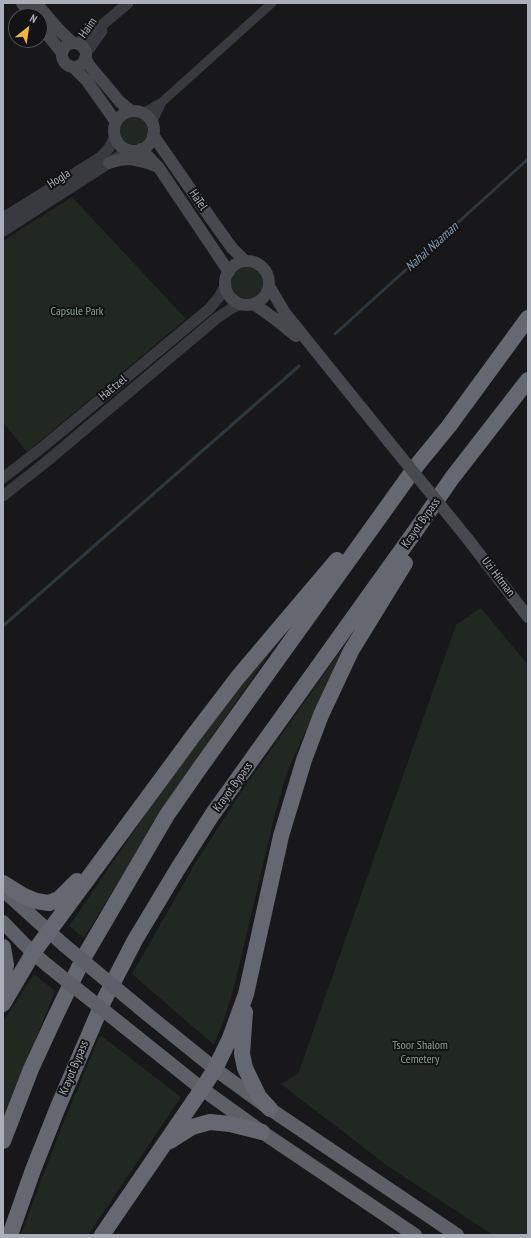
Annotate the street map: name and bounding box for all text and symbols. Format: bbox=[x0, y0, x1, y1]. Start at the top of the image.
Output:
north arrow bbox=[8, 8, 48, 48]
text: N bbox=[27, 11, 40, 26]
street label: Haim bbox=[76, 15, 100, 41]
street label: Hogla bbox=[45, 166, 73, 192]
street label: HaTel bbox=[186, 187, 210, 213]
water label: Nahal Naaman bbox=[402, 219, 462, 275]
park label: Capsule Park bbox=[51, 305, 103, 319]
street label: HaEtzel bbox=[96, 372, 130, 404]
street label: Krayot Bypass bbox=[399, 495, 443, 551]
street label: Uzi Hitman bbox=[478, 554, 518, 600]
street label: Krayot Bypass bbox=[210, 759, 256, 815]
street label: Krayot Bypass bbox=[56, 1039, 92, 1097]
park label: Tsoor Shalom Cemetery bbox=[392, 1039, 448, 1067]

